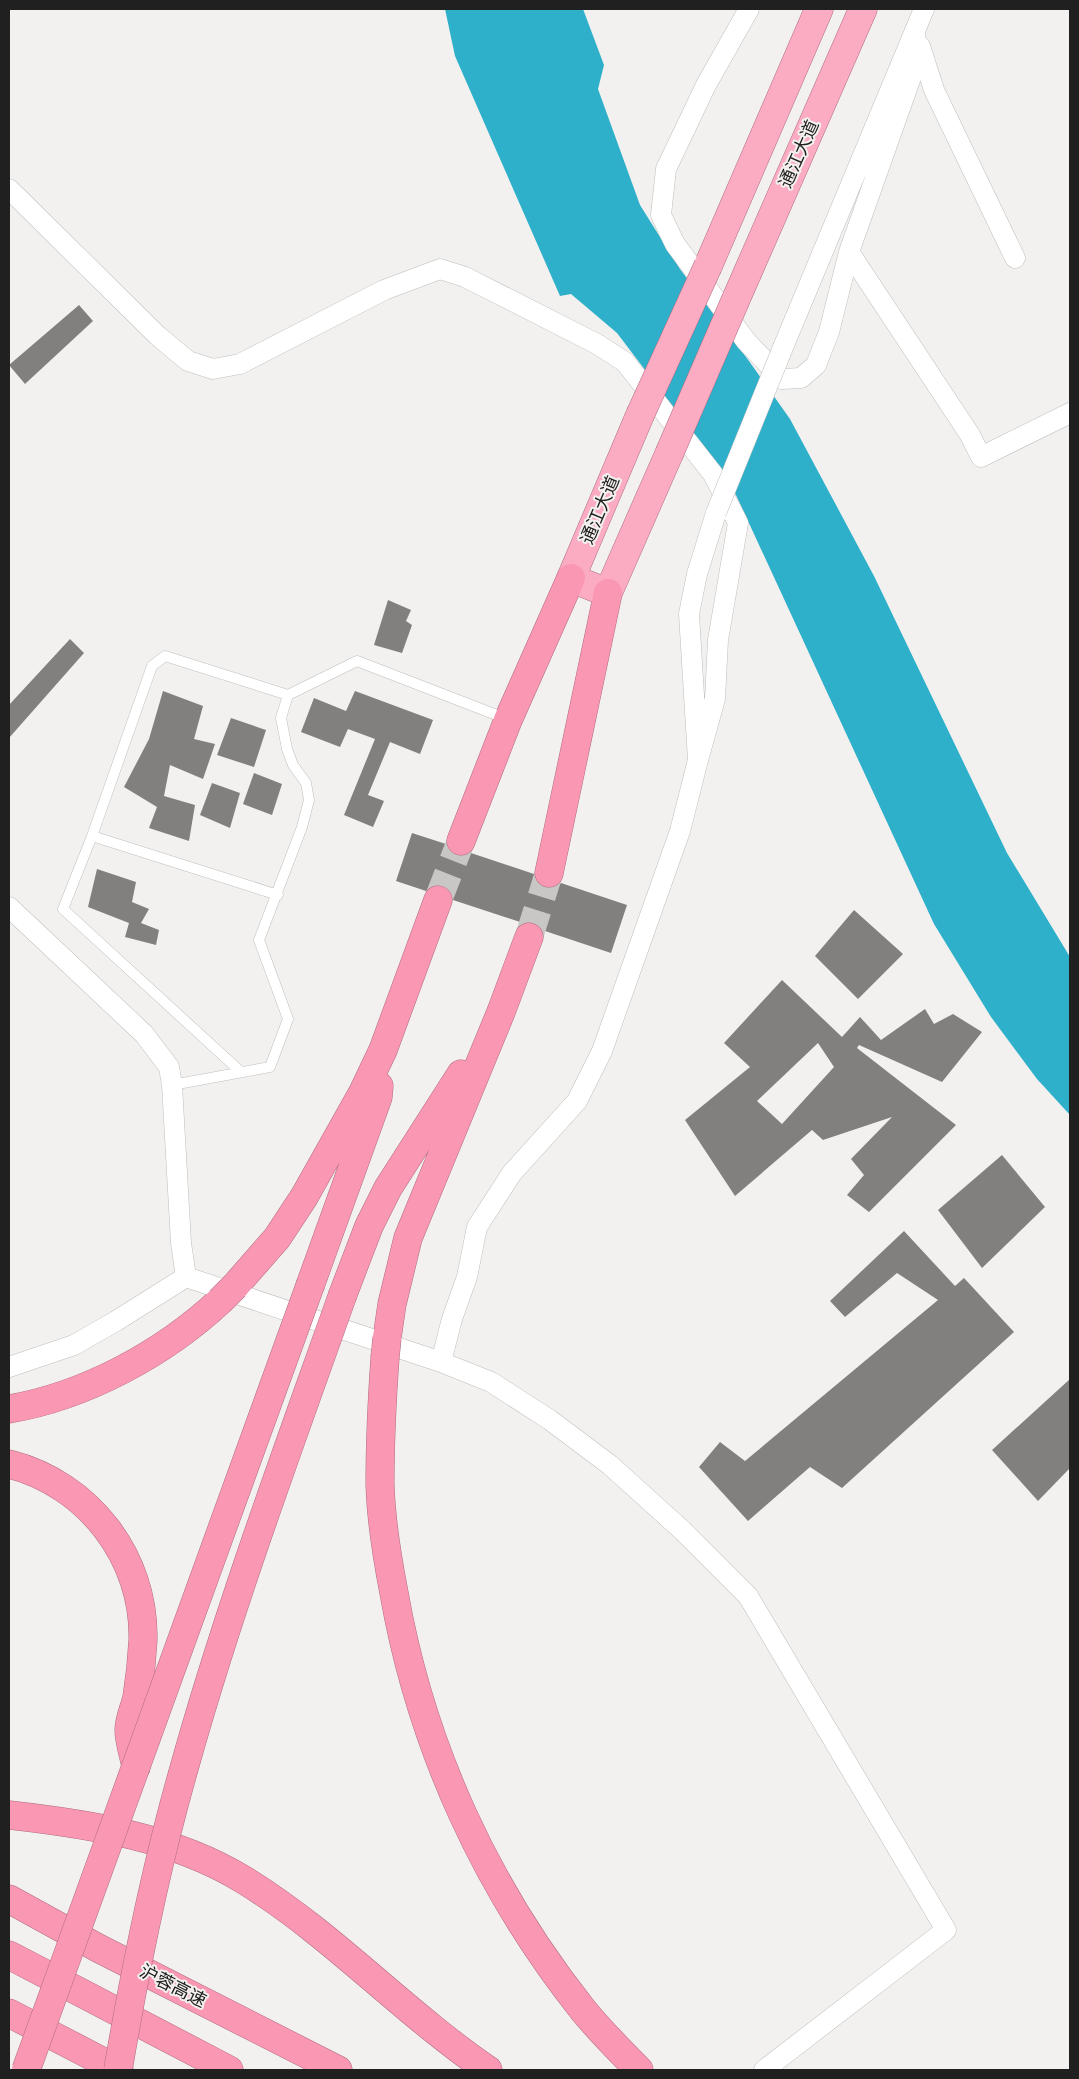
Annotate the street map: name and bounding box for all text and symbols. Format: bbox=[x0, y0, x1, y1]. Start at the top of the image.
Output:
street label: 通江大道 bbox=[774, 117, 824, 191]
street label: 通江大道 bbox=[576, 473, 624, 547]
street label: 沪蓉高速 bbox=[136, 1960, 210, 2012]

